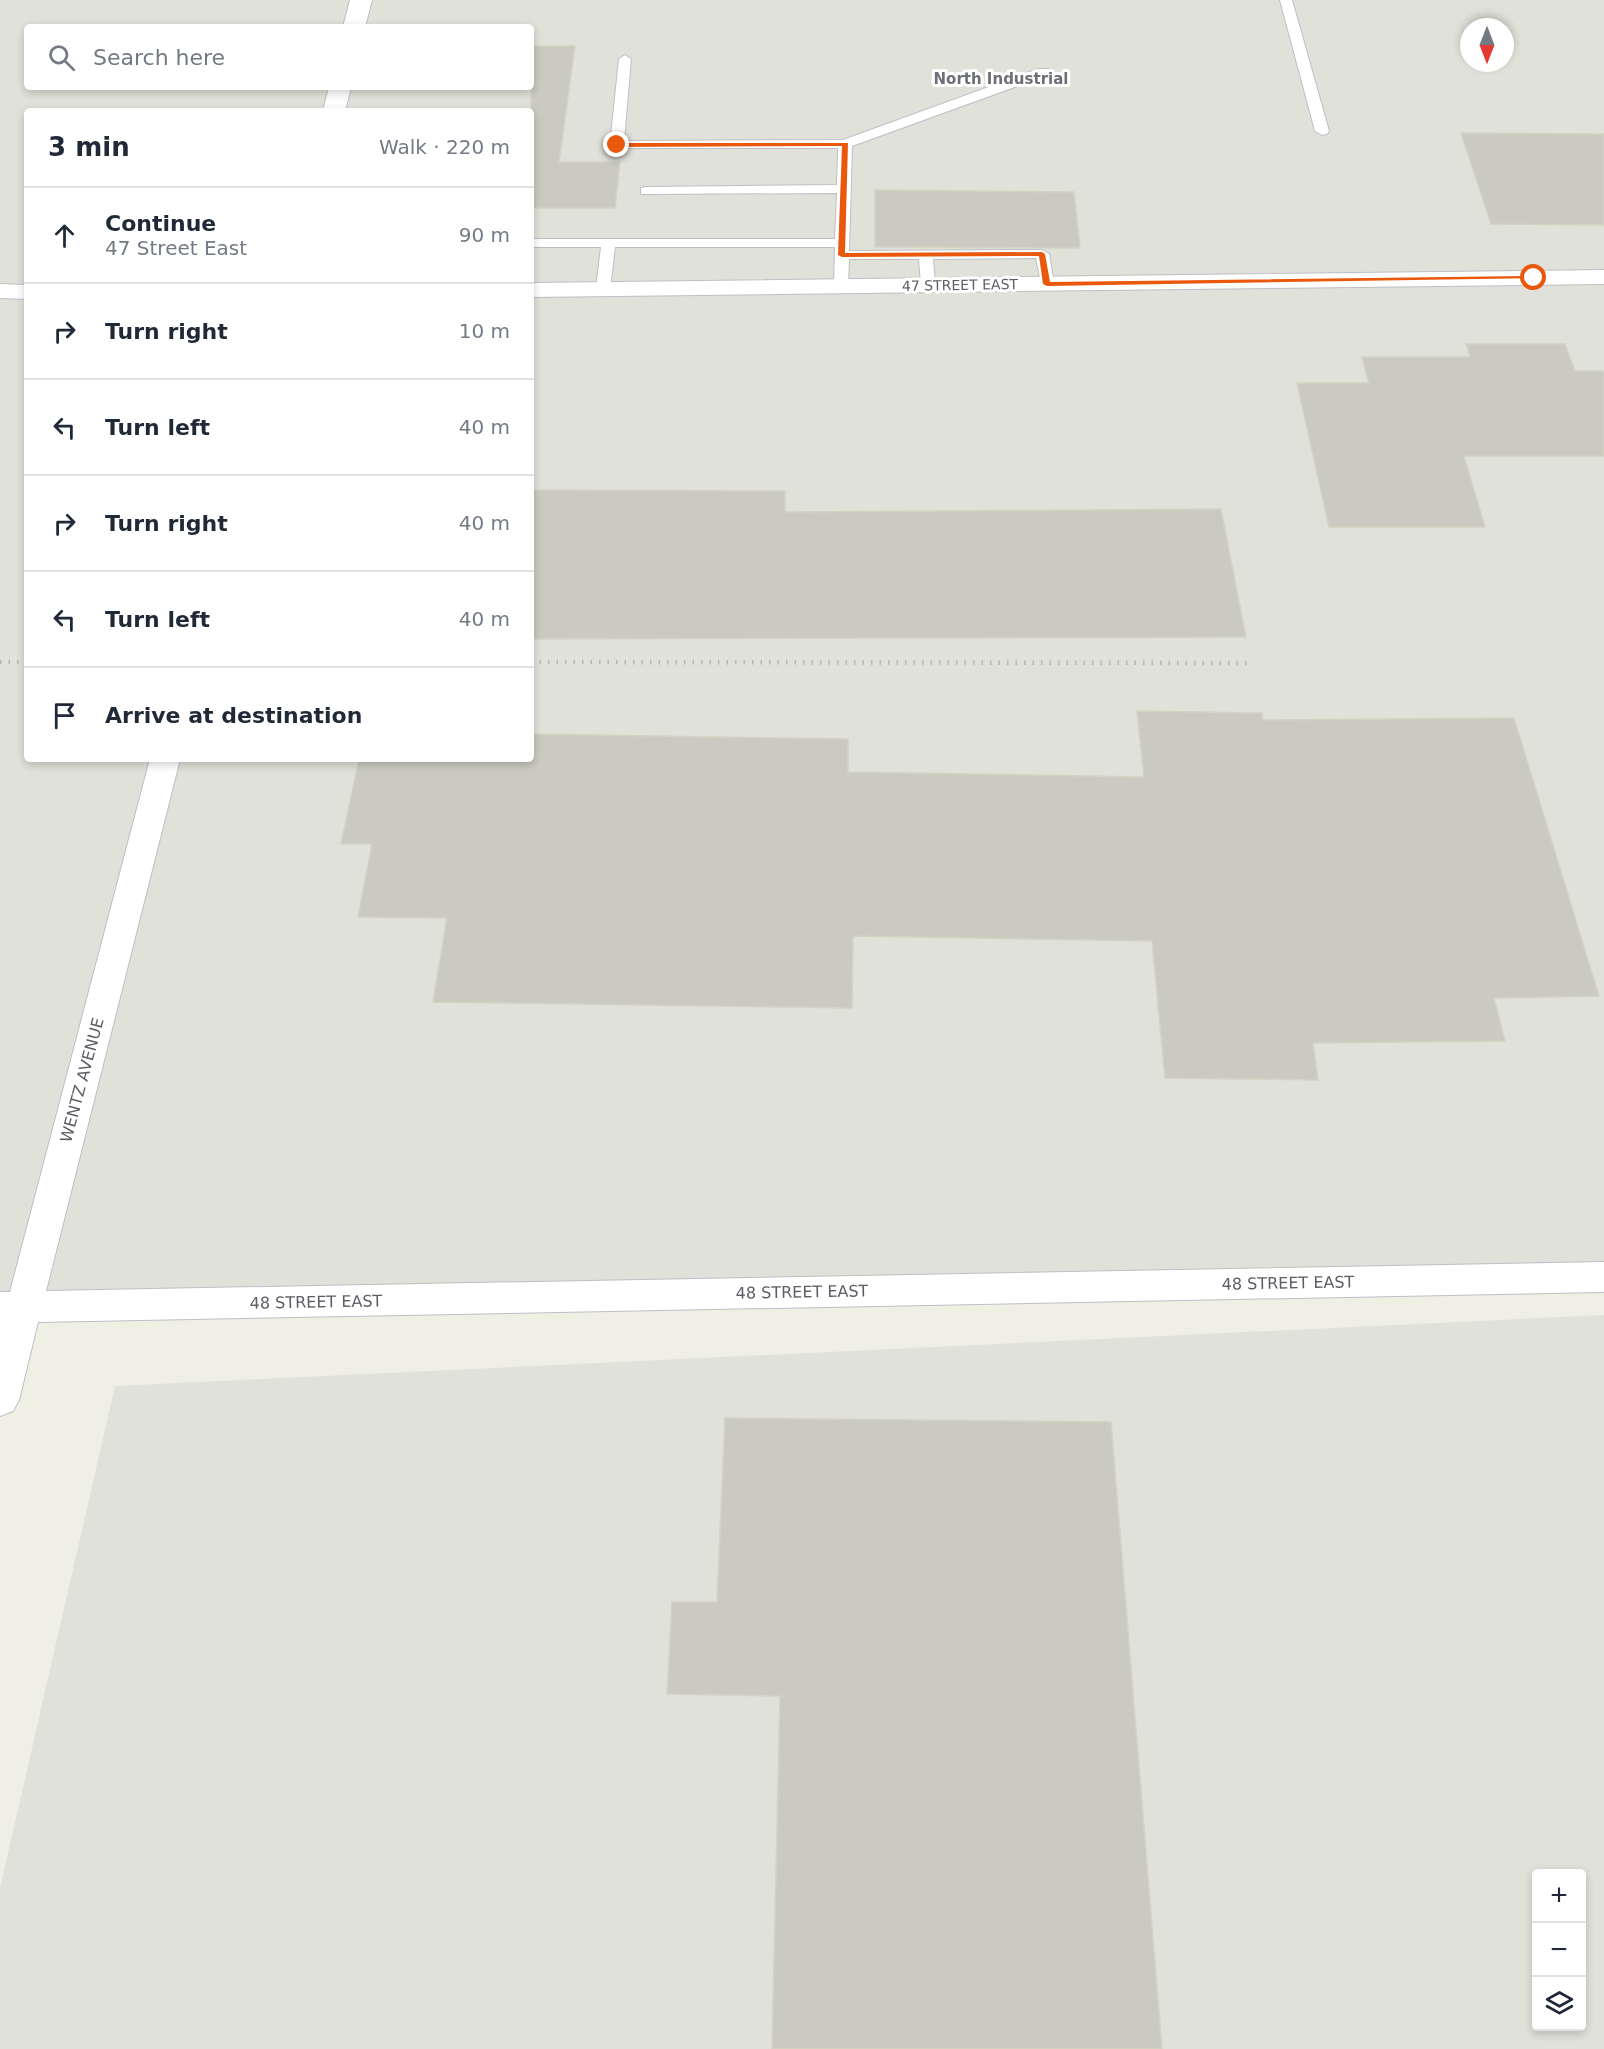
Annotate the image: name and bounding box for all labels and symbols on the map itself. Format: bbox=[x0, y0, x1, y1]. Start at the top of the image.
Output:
north arrow bbox=[1460, 18, 1514, 72]
district label: North Industrial bbox=[934, 70, 1068, 88]
route end bbox=[603, 131, 629, 157]
route start bbox=[1520, 264, 1546, 290]
street label: 47 STREET EAST bbox=[902, 276, 1019, 294]
street label: WENTZ AVENUE bbox=[56, 1015, 108, 1145]
street label: 48 STREET EAST bbox=[1222, 1272, 1355, 1294]
street label: 48 STREET EAST bbox=[736, 1281, 869, 1303]
street label: 48 STREET EAST bbox=[250, 1291, 383, 1313]

